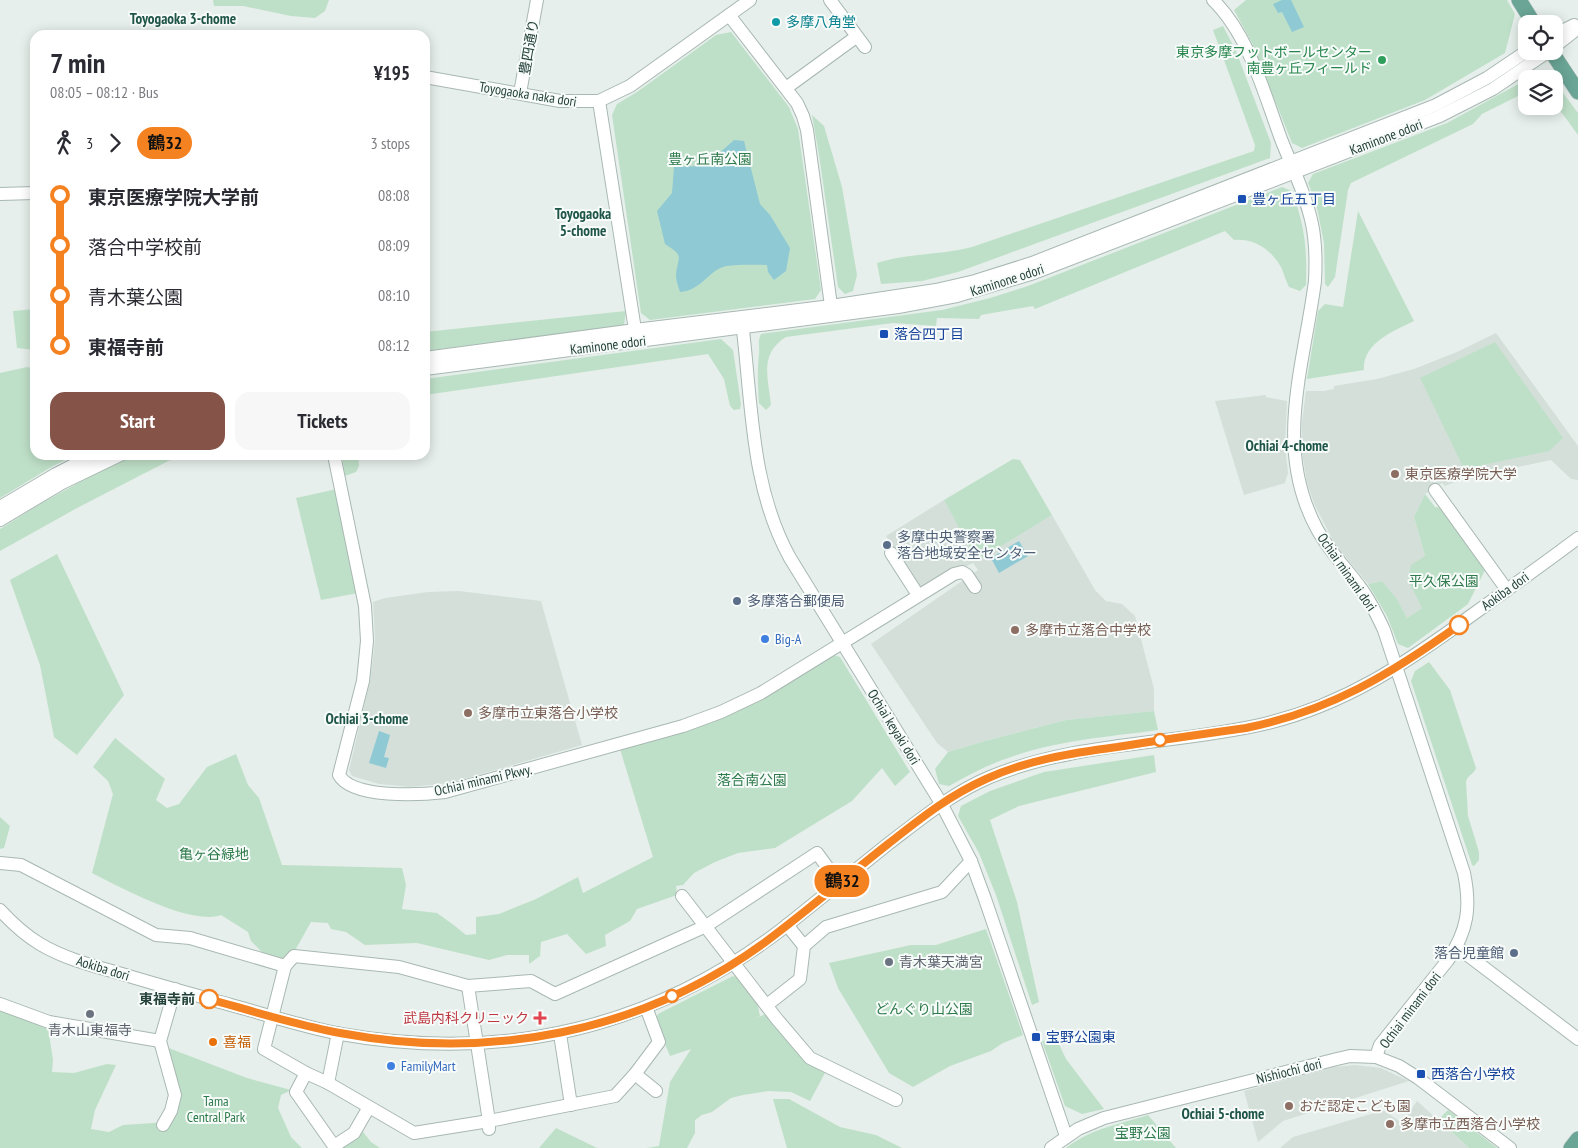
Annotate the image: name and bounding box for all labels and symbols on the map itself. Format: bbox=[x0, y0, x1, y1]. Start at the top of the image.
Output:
district label: Toyogaoka 3-chome bbox=[130, 9, 236, 28]
place label: 多摩八角堂 bbox=[786, 13, 856, 31]
marker: 多摩八角堂 bbox=[770, 16, 782, 28]
street label: 豊四通り bbox=[515, 18, 543, 76]
place label: 東京多摩フットボールセンター 南豊ヶ丘フィールド bbox=[1176, 43, 1372, 77]
marker: 東京多摩フットボールセンター 南豊ヶ丘フィールド bbox=[1376, 54, 1388, 66]
street label: Toyogaoka naka dori bbox=[478, 77, 578, 111]
street label: Kaminone odori bbox=[1347, 115, 1425, 159]
park label: 豊ヶ丘南公園 bbox=[668, 150, 752, 168]
place label: 豊ヶ丘五丁目 bbox=[1252, 190, 1336, 208]
marker: 豊ヶ丘五丁目 bbox=[1236, 193, 1248, 205]
district label: Toyogaoka 5-chome bbox=[555, 204, 611, 240]
street label: Kaminone odori bbox=[968, 260, 1046, 300]
place label: 落合四丁目 bbox=[894, 325, 964, 343]
marker: 落合四丁目 bbox=[878, 328, 890, 340]
street label: Kaminone odori bbox=[569, 331, 647, 359]
district label: Ochiai 4-chome bbox=[1246, 436, 1328, 455]
place label: 東京医療学院大学 bbox=[1405, 465, 1517, 483]
marker: 東京医療学院大学 bbox=[1389, 468, 1401, 480]
place label: 多摩中央警察署 落合地域安全センター bbox=[897, 528, 1037, 562]
street label: Ochiai minami dori bbox=[1313, 529, 1381, 615]
marker: 多摩中央警察署 落合地域安全センター bbox=[881, 539, 893, 551]
street label: Aokiba dori bbox=[1478, 568, 1532, 614]
park label: 平久保公園 bbox=[1409, 572, 1479, 590]
place label: 多摩落合郵便局 bbox=[747, 592, 845, 610]
marker: 多摩落合郵便局 bbox=[731, 595, 743, 607]
unlabelled marker bbox=[1449, 615, 1469, 635]
place label: 多摩市立落合中学校 bbox=[1025, 621, 1151, 639]
marker: 多摩市立落合中学校 bbox=[1009, 624, 1021, 636]
place label: Big-A bbox=[775, 630, 802, 648]
marker: Big-A bbox=[759, 633, 771, 645]
street label: Ochiai keyaki dori bbox=[864, 686, 924, 768]
place label: 多摩市立東落合小学校 bbox=[478, 704, 618, 722]
marker: 多摩市立東落合小学校 bbox=[462, 707, 474, 719]
district label: Ochiai 3-chome bbox=[326, 709, 408, 728]
unlabelled marker bbox=[1153, 733, 1167, 747]
street label: Ochiai minami Pkwy. bbox=[432, 760, 534, 800]
park label: 落合南公園 bbox=[717, 771, 787, 789]
park label: 亀ヶ谷緑地 bbox=[179, 845, 249, 863]
line badge: 鶴32 bbox=[813, 865, 871, 897]
place label: 落合児童館 bbox=[1434, 944, 1504, 962]
marker: 落合児童館 bbox=[1508, 947, 1520, 959]
street label: Aokiba dori bbox=[74, 951, 132, 985]
place label: 青木葉天満宮 bbox=[899, 953, 983, 971]
marker: 青木葉天満宮 bbox=[883, 956, 895, 968]
street label: Ochiai minami dori bbox=[1375, 968, 1445, 1052]
marker: 東福寺前 bbox=[199, 989, 219, 1009]
unlabelled marker bbox=[665, 989, 679, 1003]
place label: 東福寺前 bbox=[139, 990, 195, 1008]
park label: どんぐり山公園 bbox=[875, 1000, 973, 1018]
marker: 青木山東福寺 bbox=[84, 1008, 96, 1020]
place label: 武島内科クリニック bbox=[403, 1009, 529, 1027]
marker: 武島内科クリニック bbox=[533, 1011, 547, 1025]
place label: 青木山東福寺 bbox=[48, 1021, 132, 1039]
place label: 宝野公園東 bbox=[1046, 1028, 1116, 1046]
marker: 宝野公園東 bbox=[1030, 1031, 1042, 1043]
place label: 喜福 bbox=[223, 1033, 251, 1051]
marker: 喜福 bbox=[207, 1036, 219, 1048]
street label: Nishiochi dori bbox=[1254, 1054, 1324, 1088]
place label: FamilyMart bbox=[401, 1057, 456, 1075]
marker: FamilyMart bbox=[385, 1060, 397, 1072]
place label: 西落合小学校 bbox=[1431, 1065, 1515, 1083]
marker: 西落合小学校 bbox=[1415, 1068, 1427, 1080]
park label: Tama Central Park bbox=[187, 1092, 246, 1126]
place label: おだ認定こども園 bbox=[1299, 1097, 1411, 1115]
marker: おだ認定こども園 bbox=[1283, 1100, 1295, 1112]
district label: Ochiai 5-chome bbox=[1182, 1104, 1264, 1123]
place label: 多摩市立西落合小学校 bbox=[1400, 1115, 1540, 1133]
marker: 多摩市立西落合小学校 bbox=[1384, 1118, 1396, 1130]
park label: 宝野公園 bbox=[1115, 1124, 1171, 1142]

